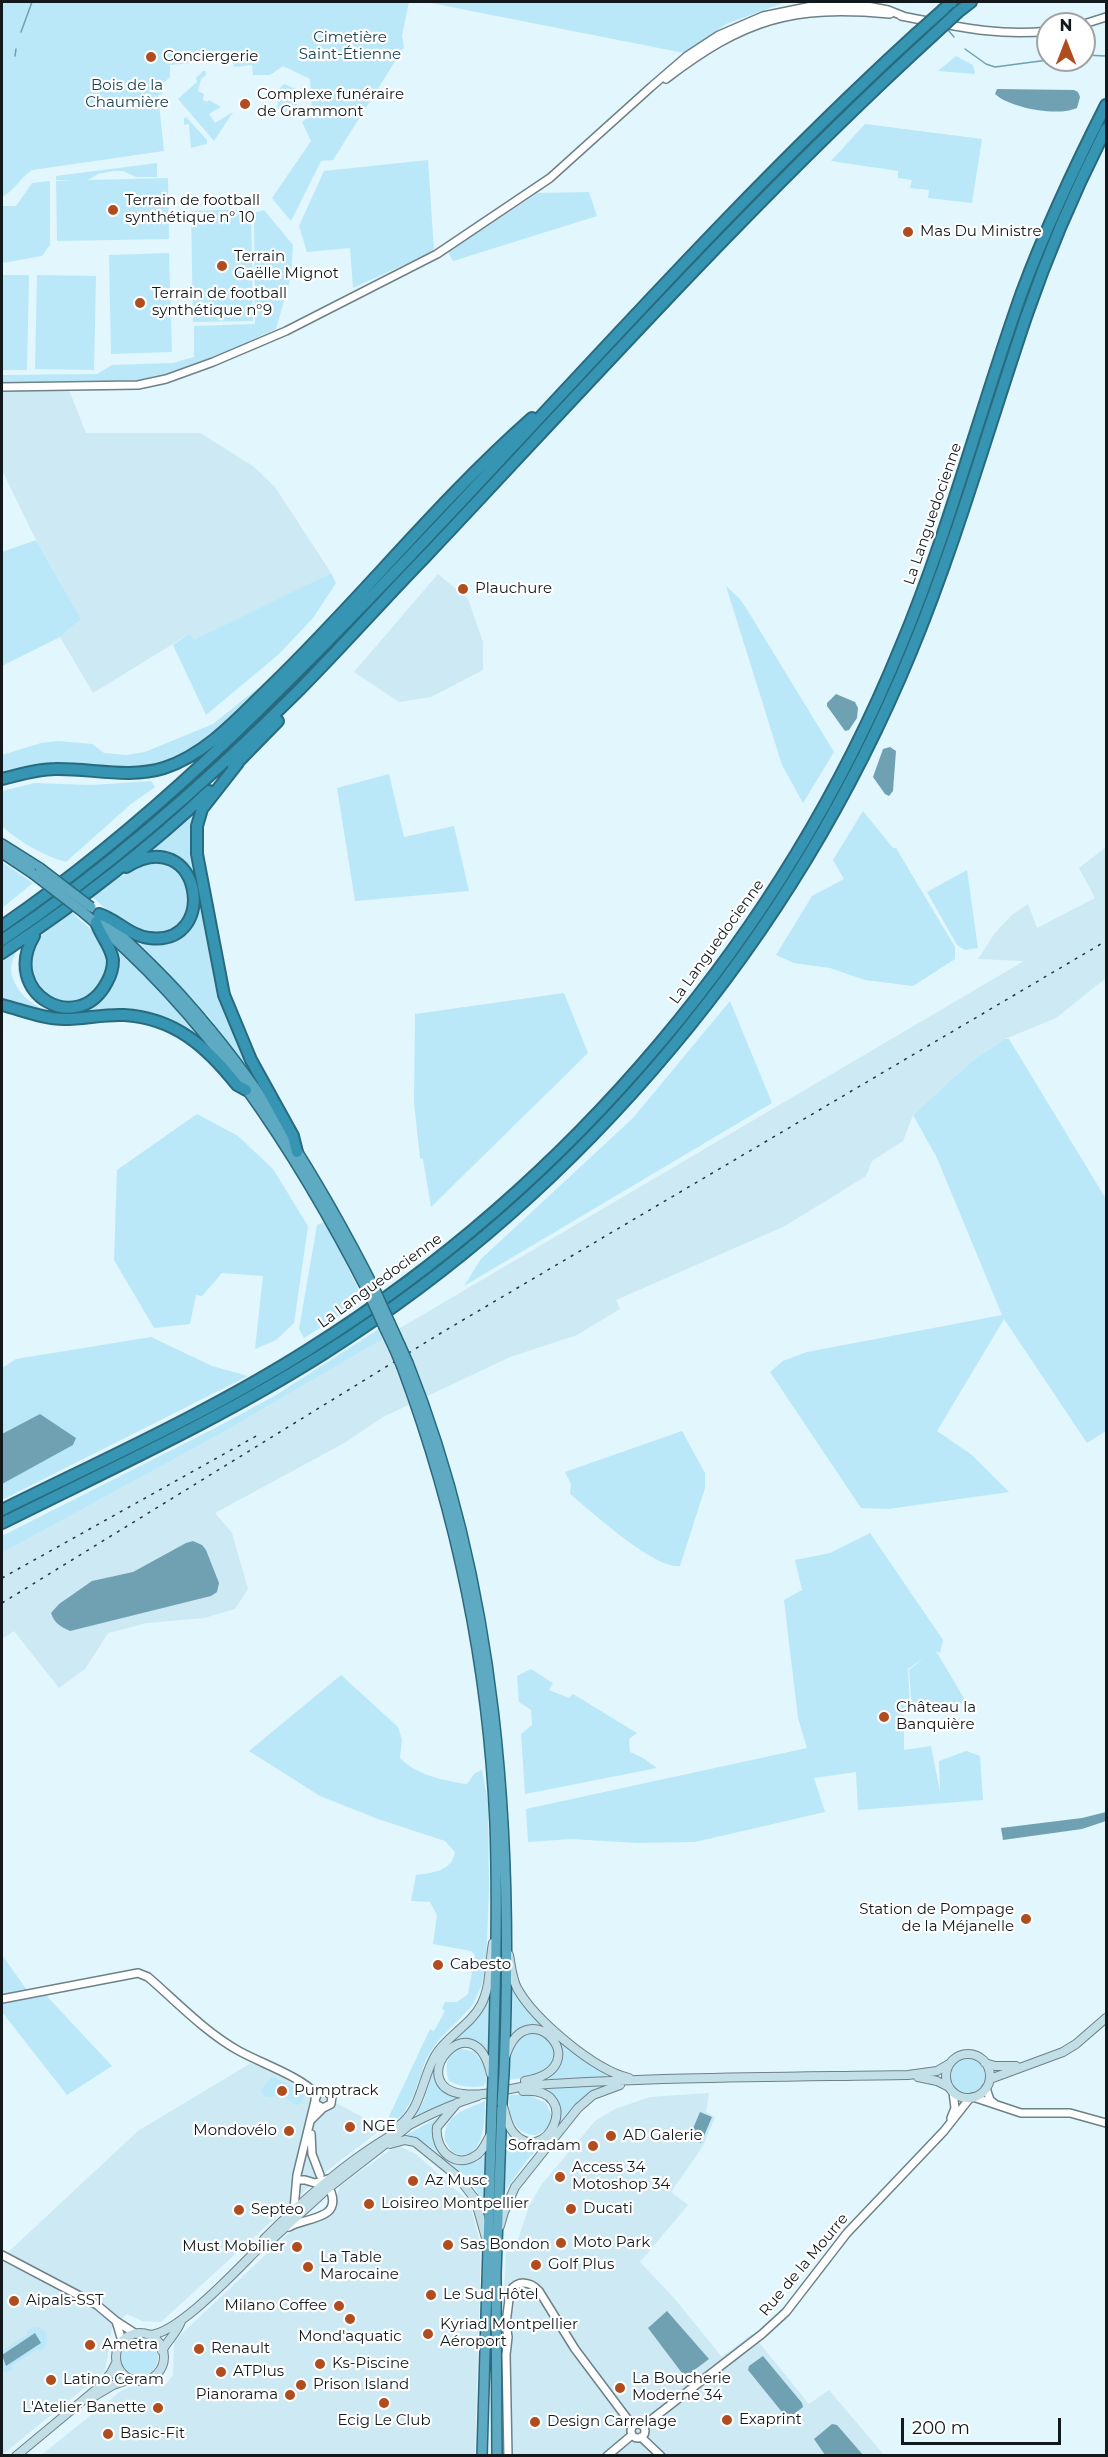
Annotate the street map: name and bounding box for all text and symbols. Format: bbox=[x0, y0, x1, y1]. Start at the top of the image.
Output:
north arrow bbox=[1036, 12, 1096, 72]
text: N bbox=[1060, 16, 1072, 35]
park label: Cimetière Saint-Étienne bbox=[299, 29, 401, 64]
place label: Conciergerie bbox=[163, 48, 258, 66]
marker: Conciergerie bbox=[144, 50, 158, 64]
park label: Bois de la Chaumière bbox=[85, 77, 169, 112]
place label: Complexe funéraire de Grammont bbox=[257, 86, 404, 121]
marker: Complexe funéraire de Grammont bbox=[238, 97, 252, 111]
place label: Terrain de football synthétique n° 10 bbox=[125, 192, 260, 227]
marker: Terrain de football synthétique n° 10 bbox=[106, 203, 120, 217]
place label: Mas Du Ministre bbox=[920, 223, 1042, 241]
marker: Mas Du Ministre bbox=[901, 225, 915, 239]
place label: Terrain Gaëlle Mignot bbox=[234, 248, 339, 283]
marker: Terrain Gaëlle Mignot bbox=[215, 259, 229, 273]
place label: Terrain de football synthétique n°9 bbox=[152, 285, 287, 320]
marker: Terrain de football synthétique n°9 bbox=[133, 296, 147, 310]
street label: La Languedocienne bbox=[900, 441, 966, 587]
place label: Plauchure bbox=[475, 580, 552, 598]
marker: Plauchure bbox=[456, 582, 470, 596]
street label: La Languedocienne bbox=[666, 876, 768, 1008]
street label: La Languedocienne bbox=[314, 1230, 446, 1332]
place label: Château la Banquière bbox=[896, 1699, 976, 1734]
marker: Château la Banquière bbox=[877, 1710, 891, 1724]
place label: Station de Pompage de la Méjanelle bbox=[859, 1901, 1014, 1936]
marker: Station de Pompage de la Méjanelle bbox=[1019, 1912, 1033, 1926]
place label: Cabesto bbox=[450, 1956, 511, 1974]
marker: Cabesto bbox=[431, 1958, 445, 1972]
place label: Pumptrack bbox=[294, 2082, 379, 2100]
marker: Pumptrack bbox=[275, 2084, 289, 2098]
place label: NGE bbox=[362, 2118, 396, 2136]
marker: NGE bbox=[343, 2120, 357, 2134]
place label: Mondovélo bbox=[193, 2122, 277, 2140]
marker: Mondovélo bbox=[282, 2124, 296, 2138]
place label: AD Galerie bbox=[623, 2127, 703, 2145]
marker: AD Galerie bbox=[604, 2129, 618, 2143]
place label: Sofradam bbox=[508, 2137, 581, 2155]
marker: Sofradam bbox=[586, 2139, 600, 2153]
place label: Access 34 Motoshop 34 bbox=[572, 2159, 670, 2194]
marker: Access 34 Motoshop 34 bbox=[553, 2170, 567, 2184]
place label: Az Musc bbox=[425, 2172, 488, 2190]
marker: Az Musc bbox=[406, 2174, 420, 2188]
place label: Loisireo Montpellier bbox=[381, 2195, 529, 2213]
marker: Loisireo Montpellier bbox=[362, 2197, 376, 2211]
place label: Ducati bbox=[583, 2200, 633, 2218]
place label: Septeo bbox=[251, 2201, 304, 2219]
marker: Ducati bbox=[564, 2202, 578, 2216]
marker: Septeo bbox=[232, 2203, 246, 2217]
street label: Rue de la Mourre bbox=[756, 2210, 852, 2320]
place label: Moto Park bbox=[573, 2234, 650, 2252]
place label: Sas Bondon bbox=[460, 2236, 550, 2254]
marker: Moto Park bbox=[554, 2236, 568, 2250]
place label: Must Mobilier bbox=[182, 2238, 285, 2256]
marker: Sas Bondon bbox=[441, 2238, 455, 2252]
marker: Must Mobilier bbox=[290, 2240, 304, 2254]
place label: La Table Marocaine bbox=[320, 2249, 399, 2284]
place label: Golf Plus bbox=[548, 2256, 614, 2274]
marker: Golf Plus bbox=[529, 2258, 543, 2272]
marker: La Table Marocaine bbox=[301, 2260, 315, 2274]
place label: Le Sud Hôtel bbox=[443, 2286, 539, 2304]
marker: Le Sud Hôtel bbox=[424, 2288, 438, 2302]
place label: Aipals-SST bbox=[26, 2292, 103, 2310]
marker: Aipals-SST bbox=[7, 2294, 21, 2308]
place label: Milano Coffee bbox=[224, 2297, 327, 2315]
marker: Milano Coffee bbox=[332, 2299, 346, 2313]
marker: Mond'aquatic bbox=[343, 2312, 357, 2326]
place label: Kyriad Montpellier Aéroport bbox=[440, 2316, 578, 2351]
marker: Kyriad Montpellier Aéroport bbox=[421, 2327, 435, 2341]
place label: Mond'aquatic bbox=[298, 2328, 402, 2346]
place label: Ametra bbox=[102, 2336, 158, 2354]
marker: Ametra bbox=[83, 2338, 97, 2352]
place label: Renault bbox=[211, 2340, 270, 2358]
marker: Renault bbox=[192, 2342, 206, 2356]
place label: Ks-Piscine bbox=[332, 2355, 409, 2373]
marker: Ks-Piscine bbox=[313, 2357, 327, 2371]
place label: ATPlus bbox=[233, 2363, 284, 2381]
marker: ATPlus bbox=[214, 2365, 228, 2379]
place label: La Boucherie Moderne 34 bbox=[632, 2370, 731, 2405]
place label: Latino Ceram bbox=[63, 2371, 164, 2389]
marker: Latino Ceram bbox=[44, 2373, 58, 2387]
place label: Prison Island bbox=[313, 2376, 409, 2394]
marker: Prison Island bbox=[294, 2378, 308, 2392]
marker: La Boucherie Moderne 34 bbox=[613, 2381, 627, 2395]
place label: Pianorama bbox=[196, 2386, 278, 2404]
marker: Pianorama bbox=[283, 2388, 297, 2402]
marker: Ecig Le Club bbox=[377, 2396, 391, 2410]
place label: L'Atelier Banette bbox=[22, 2399, 146, 2417]
marker: L'Atelier Banette bbox=[151, 2401, 165, 2415]
scale bar bbox=[904, 2406, 1064, 2444]
place label: Exaprint bbox=[739, 2411, 802, 2429]
place label: Ecig Le Club bbox=[337, 2412, 431, 2430]
place label: Design Carrelage bbox=[547, 2413, 677, 2431]
marker: Exaprint bbox=[720, 2413, 734, 2427]
marker: Design Carrelage bbox=[528, 2415, 542, 2429]
text: 200 m bbox=[912, 2417, 970, 2439]
place label: Basic-Fit bbox=[120, 2425, 185, 2443]
marker: Basic-Fit bbox=[101, 2427, 115, 2441]

